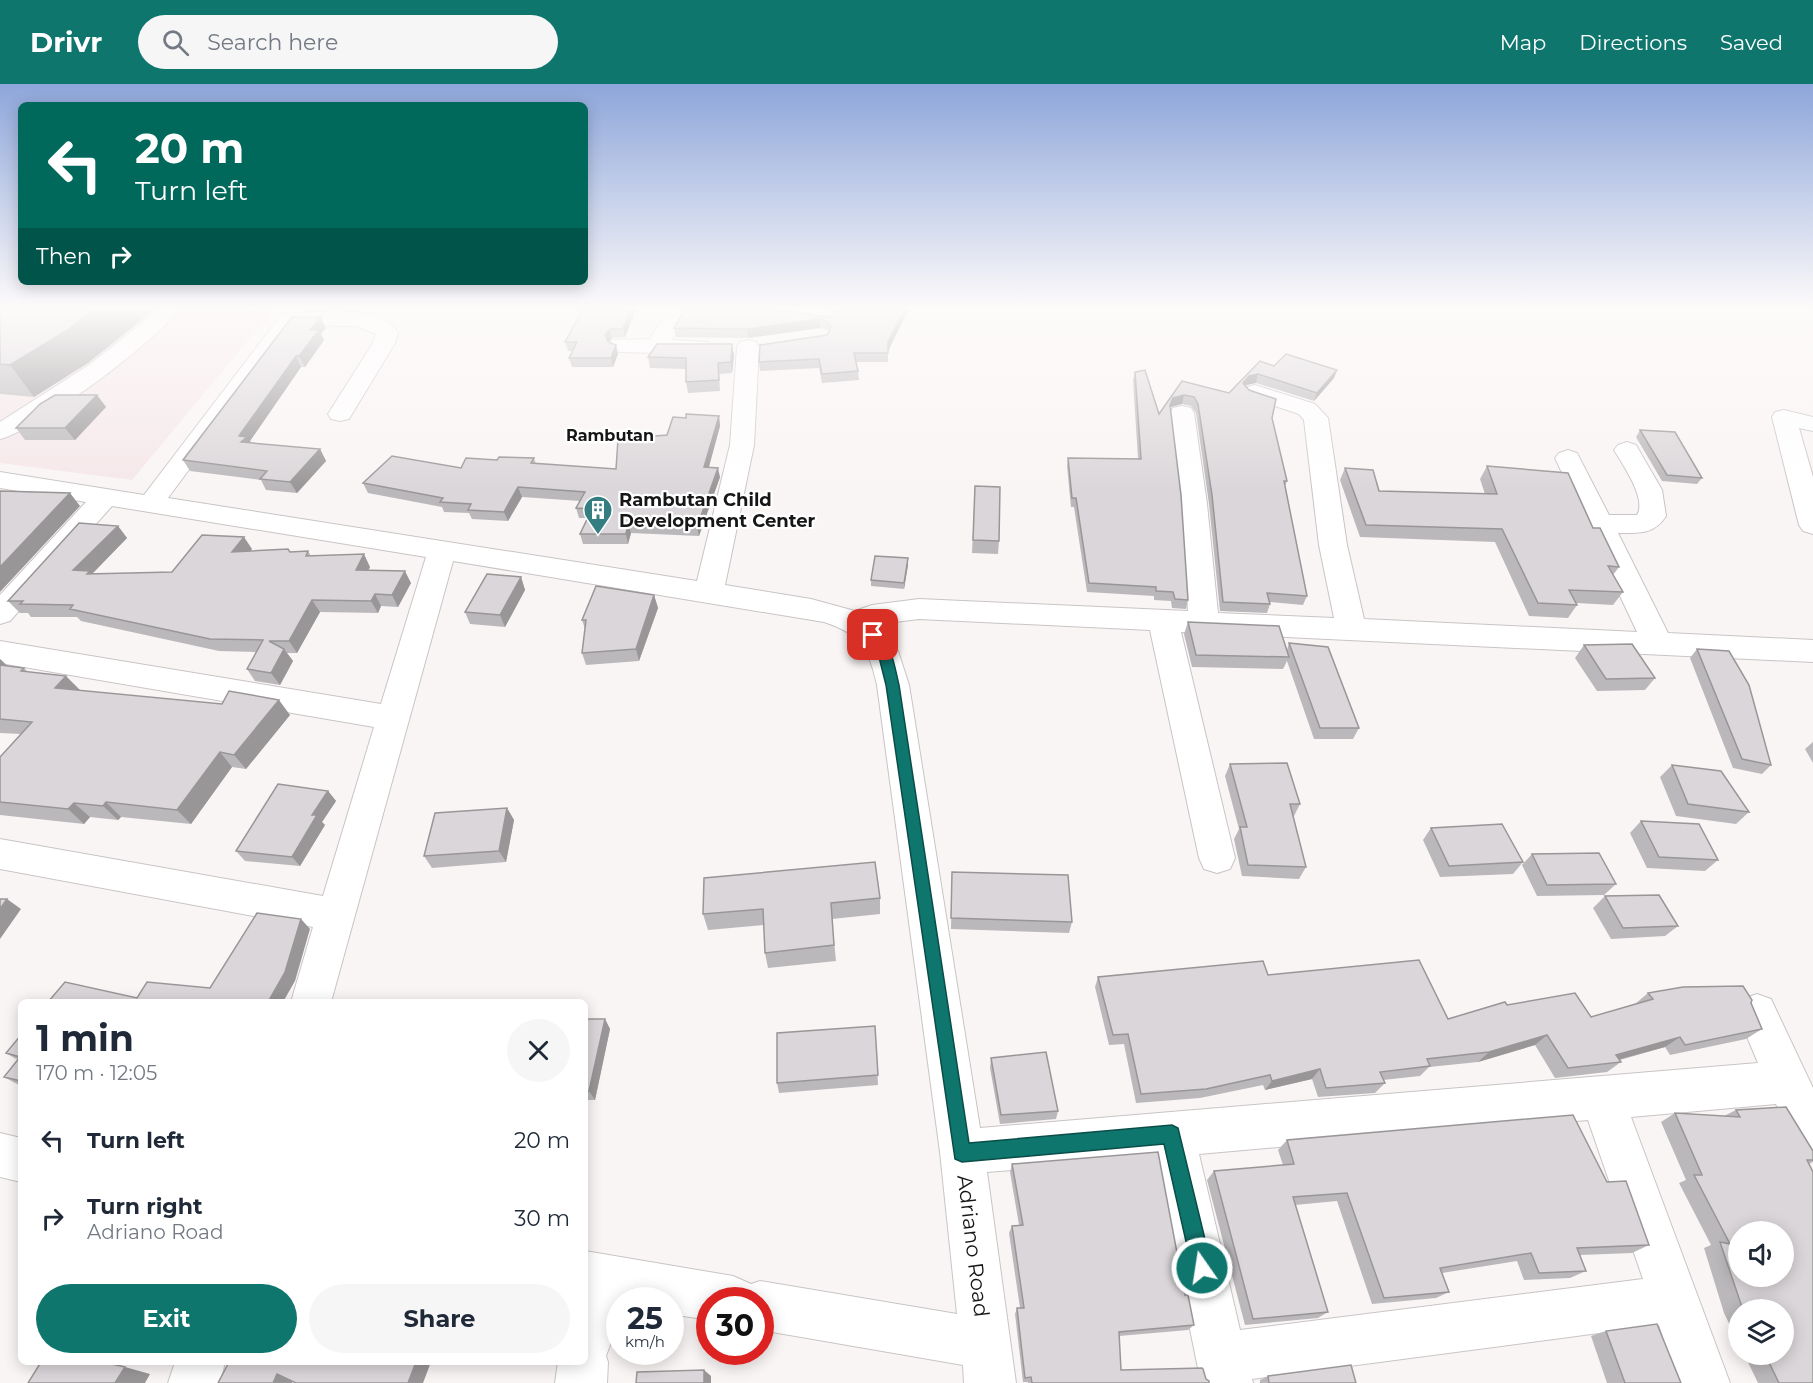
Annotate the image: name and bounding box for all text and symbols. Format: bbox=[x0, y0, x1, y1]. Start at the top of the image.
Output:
search box bbox=[138, 15, 558, 69]
text: Drivr bbox=[30, 25, 102, 59]
icon: search bbox=[159, 26, 192, 59]
text: Search here bbox=[207, 29, 338, 56]
text: Map bbox=[1500, 30, 1546, 55]
text: Directions bbox=[1579, 30, 1687, 55]
text: Saved bbox=[1720, 30, 1783, 55]
text: 20 m bbox=[135, 122, 244, 174]
icon: left bbox=[36, 126, 114, 204]
text: Turn left bbox=[135, 174, 248, 207]
icon: right bbox=[104, 240, 137, 273]
text: Then bbox=[36, 243, 92, 270]
district label: Rambutan bbox=[566, 426, 654, 445]
place label: Rambutan Child Development Center bbox=[619, 489, 816, 532]
building icon: Rambutan Child Development Center bbox=[582, 494, 614, 536]
pin bbox=[847, 609, 898, 660]
icon: arrive bbox=[856, 618, 889, 651]
text: 1 min bbox=[36, 1016, 134, 1060]
button: close bbox=[507, 1019, 570, 1082]
text: 170 m · 12:05 bbox=[36, 1061, 157, 1085]
icon: left bbox=[36, 1124, 69, 1157]
text: Turn left bbox=[87, 1127, 185, 1154]
text: 20 m bbox=[514, 1127, 570, 1154]
street label: Adriano Road bbox=[952, 1173, 995, 1319]
text: Turn right bbox=[87, 1193, 202, 1220]
icon: right bbox=[36, 1202, 69, 1235]
text: 30 m bbox=[514, 1205, 570, 1232]
text: Adriano Road bbox=[87, 1220, 223, 1244]
map controls bbox=[1728, 1221, 1794, 1365]
button: sound bbox=[1728, 1221, 1794, 1287]
position arrow bbox=[1170, 1236, 1234, 1300]
button: Exit bbox=[36, 1284, 297, 1353]
button: Share bbox=[309, 1284, 570, 1353]
speed limit sign: 30 bbox=[696, 1287, 774, 1365]
button: layers bbox=[1728, 1299, 1794, 1365]
text: 25 bbox=[627, 1300, 663, 1337]
text: km/h bbox=[625, 1332, 665, 1351]

